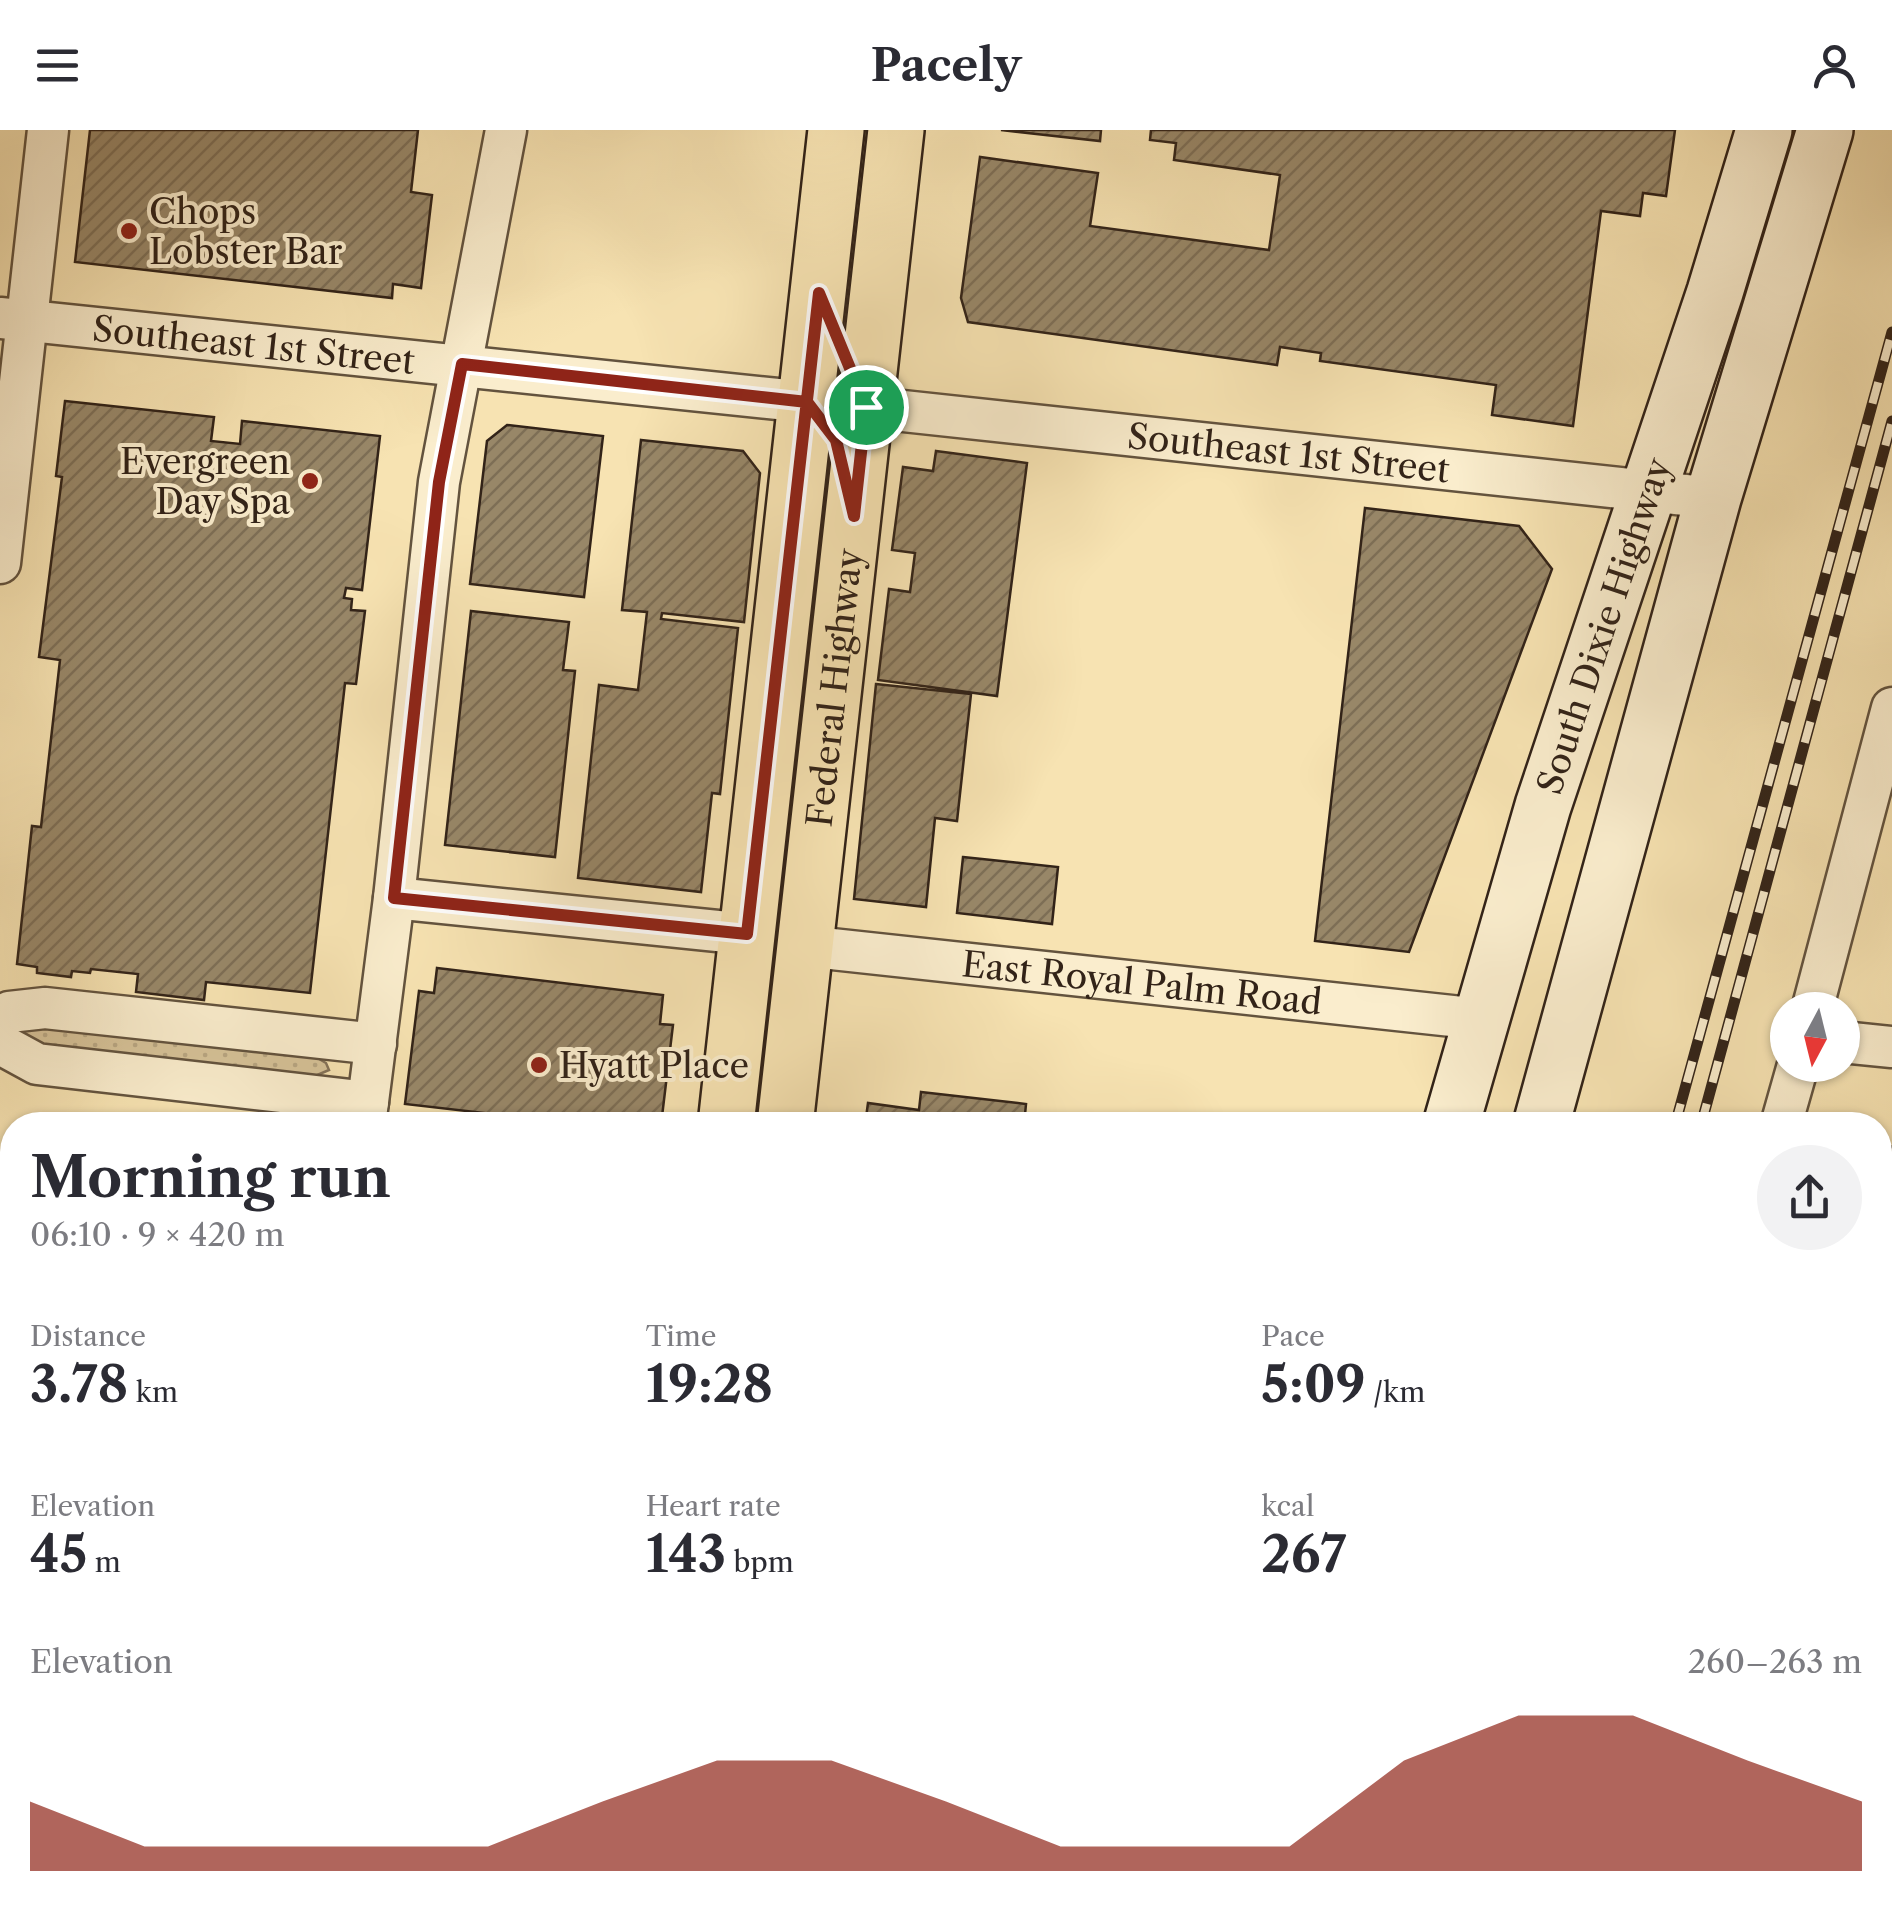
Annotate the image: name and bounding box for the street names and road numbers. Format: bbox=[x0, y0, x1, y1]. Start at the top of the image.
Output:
street label: Southeast 1st Street bbox=[90, 306, 418, 383]
street label: Southeast 1st Street bbox=[1125, 414, 1452, 491]
street label: South Dixie Highway bbox=[1527, 452, 1680, 799]
street label: Federal Highway bbox=[797, 546, 871, 829]
street label: East Royal Palm Road bbox=[960, 942, 1324, 1023]

